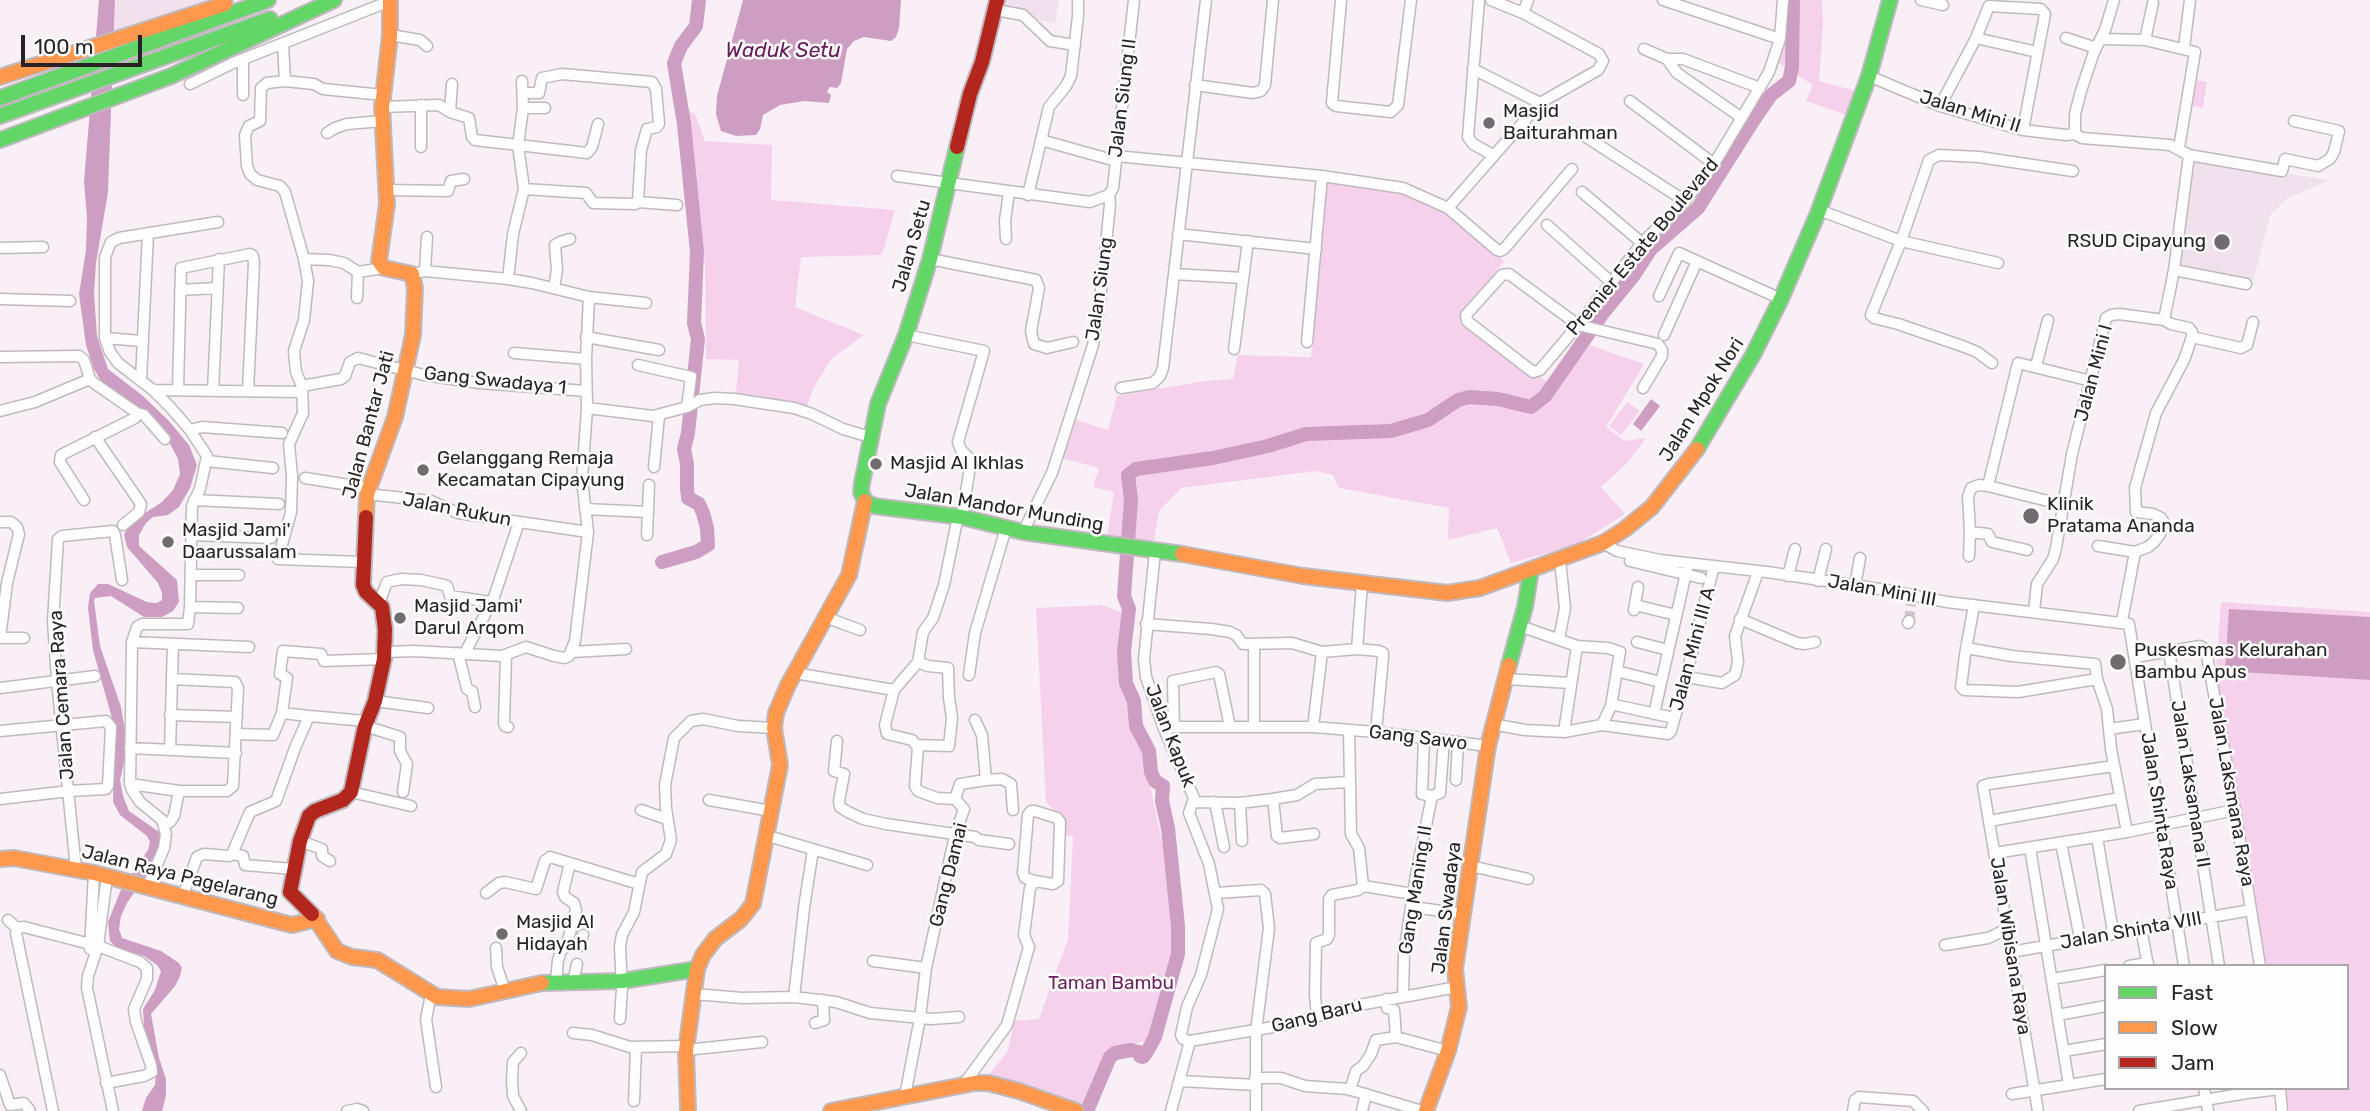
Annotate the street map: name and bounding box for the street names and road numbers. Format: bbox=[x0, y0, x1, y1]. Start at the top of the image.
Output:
street label: Jalan Siung II bbox=[1104, 37, 1142, 159]
street label: Jalan Mini II bbox=[1917, 86, 2023, 138]
street label: Premier Estate Boulevard bbox=[1562, 154, 1724, 340]
street label: Jalan Setu bbox=[888, 197, 936, 295]
street label: Jalan Siung bbox=[1081, 236, 1119, 342]
street label: Jalan Mini I bbox=[2070, 322, 2118, 424]
street label: Jalan Mpok Nori bbox=[1655, 334, 1749, 466]
street label: Jalan Bantar Jati bbox=[338, 348, 400, 502]
street label: Gang Swadaya 1 bbox=[423, 362, 567, 400]
street label: Jalan Mandor Munding bbox=[903, 479, 1105, 537]
street label: Jalan Rukun bbox=[401, 488, 513, 532]
street label: Jalan Mini III bbox=[1826, 570, 1938, 612]
street label: Jalan Mini III A bbox=[1666, 585, 1720, 713]
street label: Jalan Cemara Raya bbox=[45, 609, 79, 781]
street label: Jalan Kapuk bbox=[1140, 681, 1200, 791]
street label: Jalan Laksmana Raya bbox=[2203, 696, 2259, 888]
street label: Jalan Laksamana II bbox=[2166, 699, 2214, 869]
street label: Gang Sawo bbox=[1367, 721, 1469, 755]
street label: Jalan Shinta Raya bbox=[2135, 731, 2183, 891]
street label: Gang Damai bbox=[925, 821, 973, 929]
street label: Gang Maning II bbox=[1395, 824, 1437, 956]
street label: Jalan Raya Pagelarang bbox=[79, 841, 281, 911]
street label: Jalan Swadaya bbox=[1428, 841, 1466, 975]
street label: Jalan Wibisana Raya bbox=[1985, 856, 2035, 1036]
street label: Jalan Shinta VIII bbox=[2058, 907, 2204, 955]
street label: Gang Baru bbox=[1269, 994, 1365, 1038]

